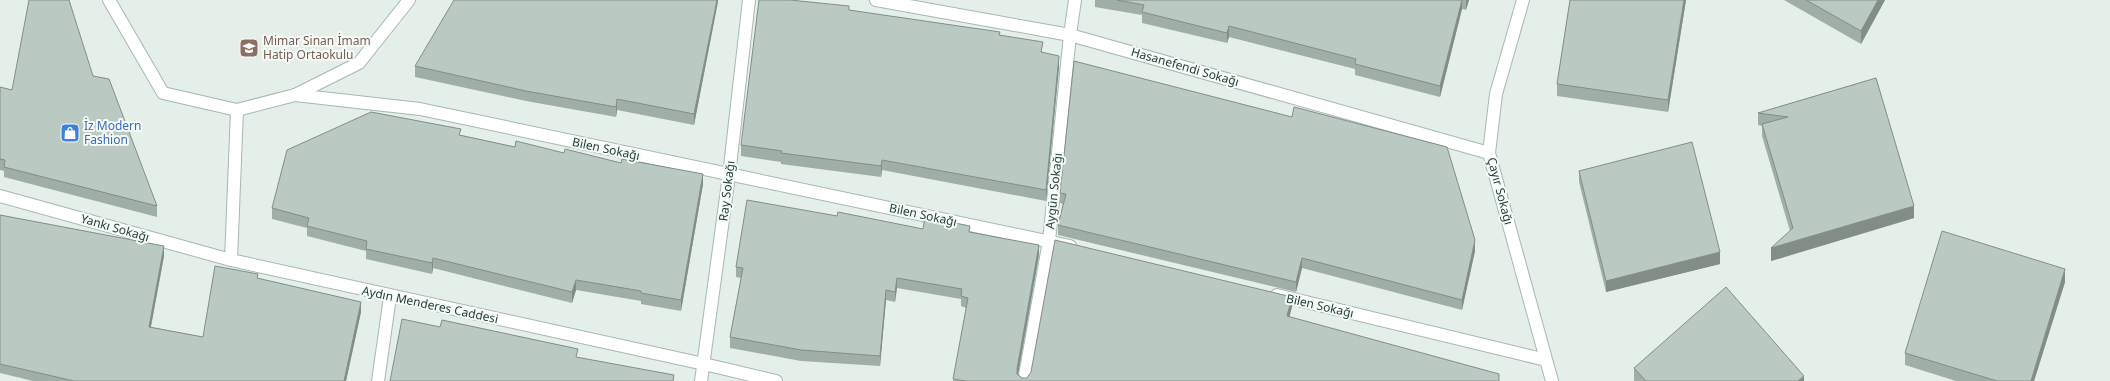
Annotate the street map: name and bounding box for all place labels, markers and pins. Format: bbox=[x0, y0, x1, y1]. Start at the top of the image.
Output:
place label: Mimar Sinan İmam Hatip Ortaokulu bbox=[263, 32, 371, 63]
school or university icon: Mimar Sinan İmam Hatip Ortaokulu bbox=[238, 37, 260, 59]
place label: İz Modern Fashion bbox=[84, 117, 142, 148]
shop icon: İz Modern Fashion bbox=[59, 122, 81, 144]

